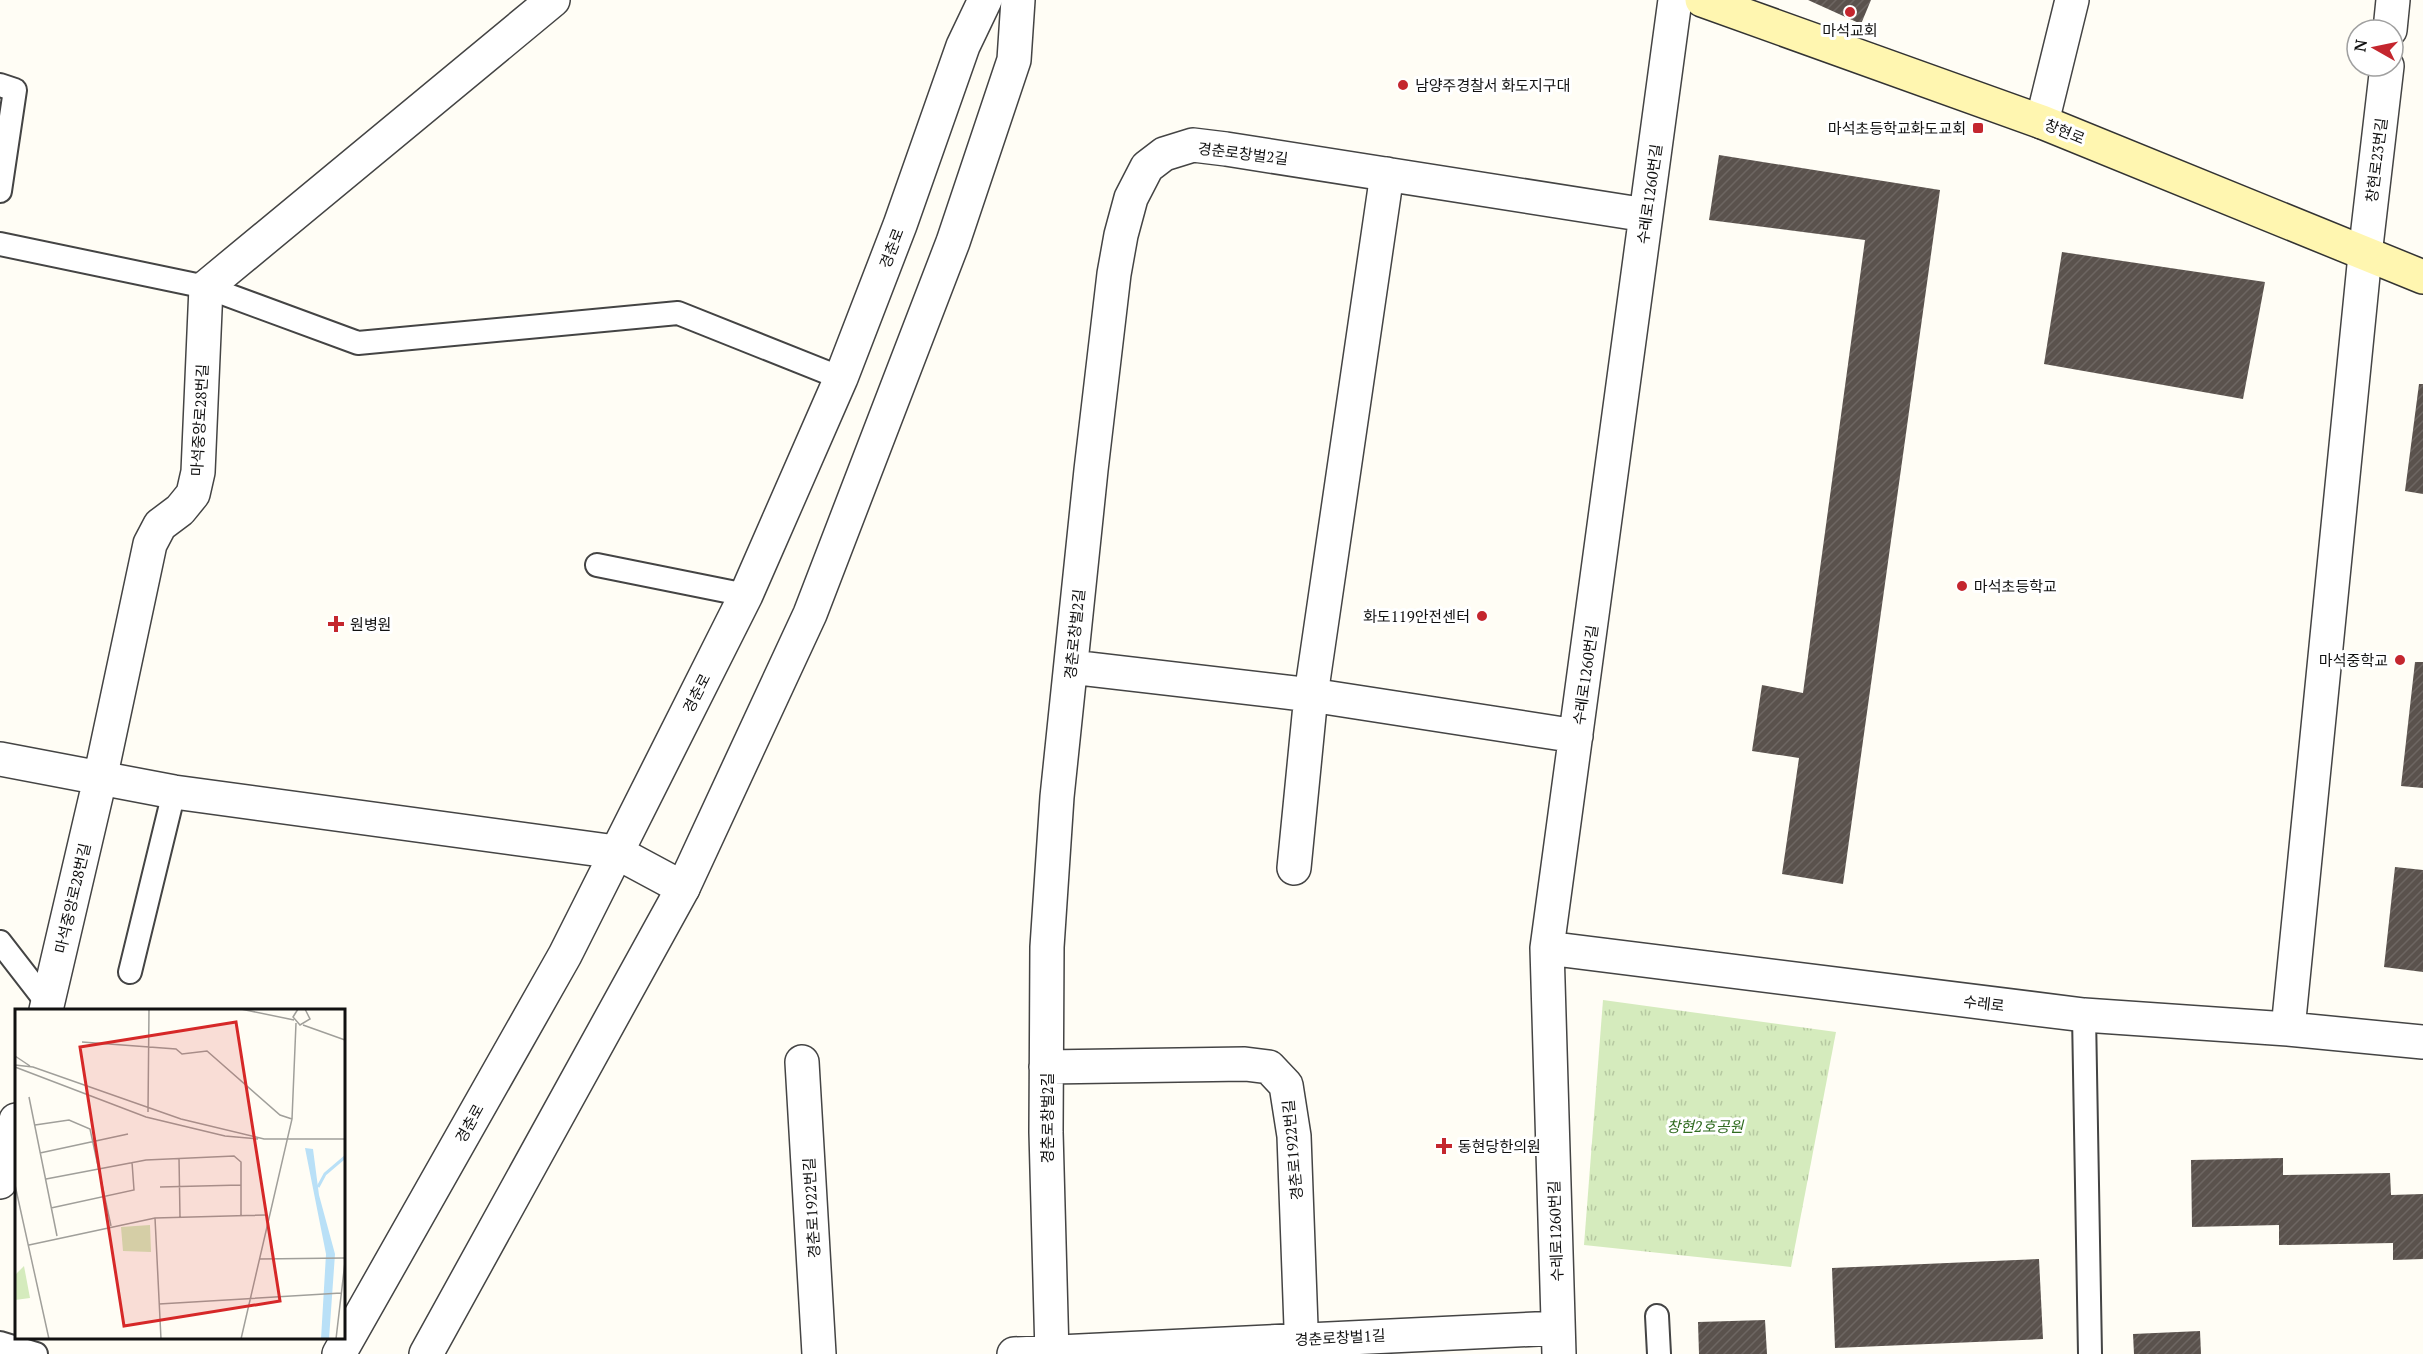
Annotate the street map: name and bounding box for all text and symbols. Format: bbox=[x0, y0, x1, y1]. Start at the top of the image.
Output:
marker: 마석교회 bbox=[1843, 5, 1857, 19]
north arrow bbox=[2345, 18, 2405, 78]
place label: 마석교회 bbox=[1822, 20, 1878, 40]
text: N bbox=[2348, 38, 2372, 53]
place label: 남양주경찰서 화도지구대 bbox=[1415, 75, 1570, 95]
marker: 남양주경찰서 화도지구대 bbox=[1396, 78, 1410, 92]
street label: 창현로 bbox=[2042, 114, 2088, 148]
street label: 창현로23번길 bbox=[2361, 117, 2391, 203]
place label: 마석초등학교화도교회 bbox=[1828, 118, 1966, 138]
marker: 마석초등학교화도교회 bbox=[1971, 121, 1985, 135]
street label: 경춘로창벌2길 bbox=[1197, 138, 1289, 168]
street label: 수레로1260번길 bbox=[1632, 143, 1666, 245]
street label: 경춘로 bbox=[874, 225, 908, 271]
street label: 마석중앙로28번길 bbox=[186, 363, 212, 477]
place label: 마석초등학교 bbox=[1974, 576, 2057, 596]
marker: 마석초등학교 bbox=[1955, 579, 1969, 593]
street label: 경춘로창벌2길 bbox=[1059, 588, 1089, 680]
place label: 화도119안전센터 bbox=[1363, 606, 1470, 626]
marker: 화도119안전센터 bbox=[1475, 609, 1489, 623]
place label: 원병원 bbox=[350, 614, 391, 634]
marker: 원병원 bbox=[327, 615, 345, 633]
street label: 수레로1260번길 bbox=[1568, 624, 1602, 726]
place label: 마석중학교 bbox=[2319, 650, 2388, 670]
marker: 마석중학교 bbox=[2393, 653, 2407, 667]
street label: 경춘로 bbox=[678, 670, 714, 716]
street label: 마석중앙로28번길 bbox=[50, 841, 94, 955]
street label: 수레로 bbox=[1962, 991, 2006, 1015]
inset map bbox=[15, 1009, 345, 1339]
street label: 경춘로창벌2길 bbox=[1037, 1073, 1057, 1163]
street label: 경춘로1922번길 bbox=[1278, 1099, 1306, 1201]
street label: 경춘로 bbox=[450, 1100, 488, 1146]
park label: 창현2호공원 bbox=[1667, 1116, 1745, 1136]
place label: 동현당한의원 bbox=[1458, 1136, 1541, 1156]
marker: 동현당한의원 bbox=[1435, 1137, 1453, 1155]
street label: 경춘로1922번길 bbox=[798, 1157, 824, 1259]
street label: 수레로1260번길 bbox=[1543, 1180, 1567, 1282]
street label: 경춘로창벌1길 bbox=[1294, 1325, 1386, 1349]

